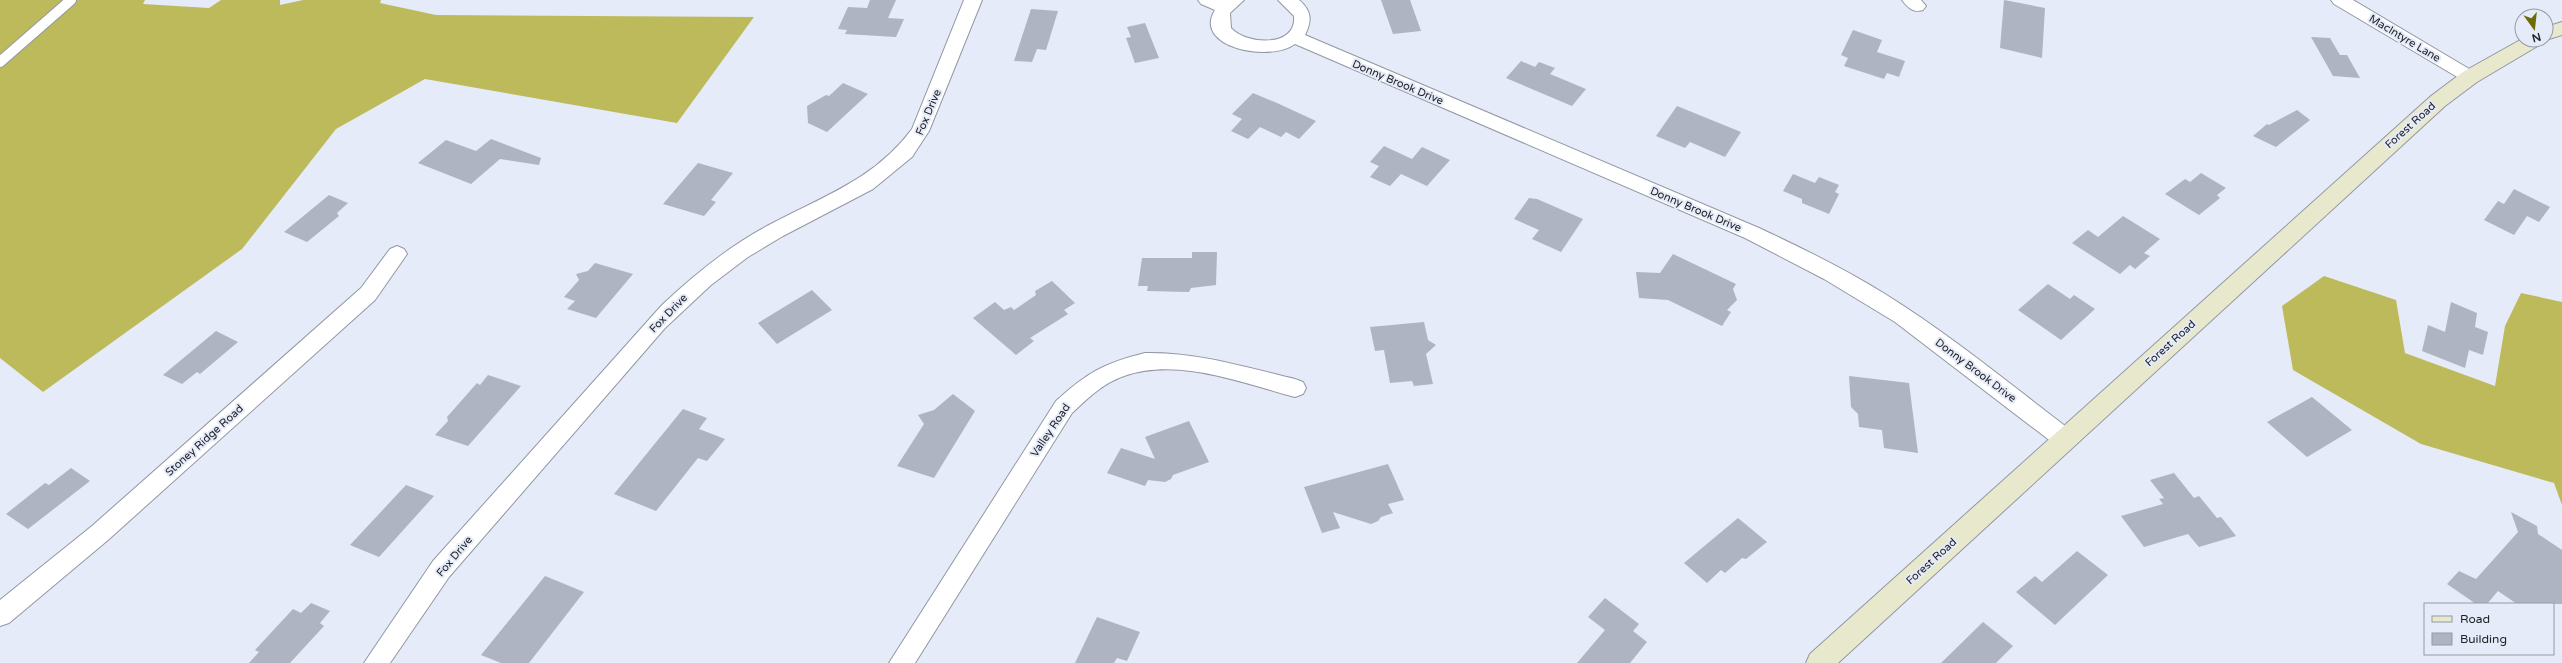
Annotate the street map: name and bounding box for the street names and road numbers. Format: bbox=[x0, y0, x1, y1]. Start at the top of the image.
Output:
street label: MacIntyre Lane bbox=[2367, 12, 2443, 65]
street label: Donny Brook Drive bbox=[1350, 57, 1445, 108]
street label: Fox Drive bbox=[913, 87, 944, 137]
street label: Forest Road bbox=[2383, 99, 2438, 151]
street label: Donny Brook Drive bbox=[1648, 184, 1743, 235]
street label: Fox Drive bbox=[647, 291, 690, 335]
street label: Forest Road bbox=[2143, 317, 2198, 369]
street label: Donny Brook Drive bbox=[1933, 336, 2019, 405]
street label: Valley Road bbox=[1028, 401, 1073, 459]
street label: Stoney Ridge Road bbox=[163, 402, 246, 479]
street label: Fox Drive bbox=[434, 533, 475, 579]
street label: Forest Road bbox=[1904, 535, 1959, 587]

